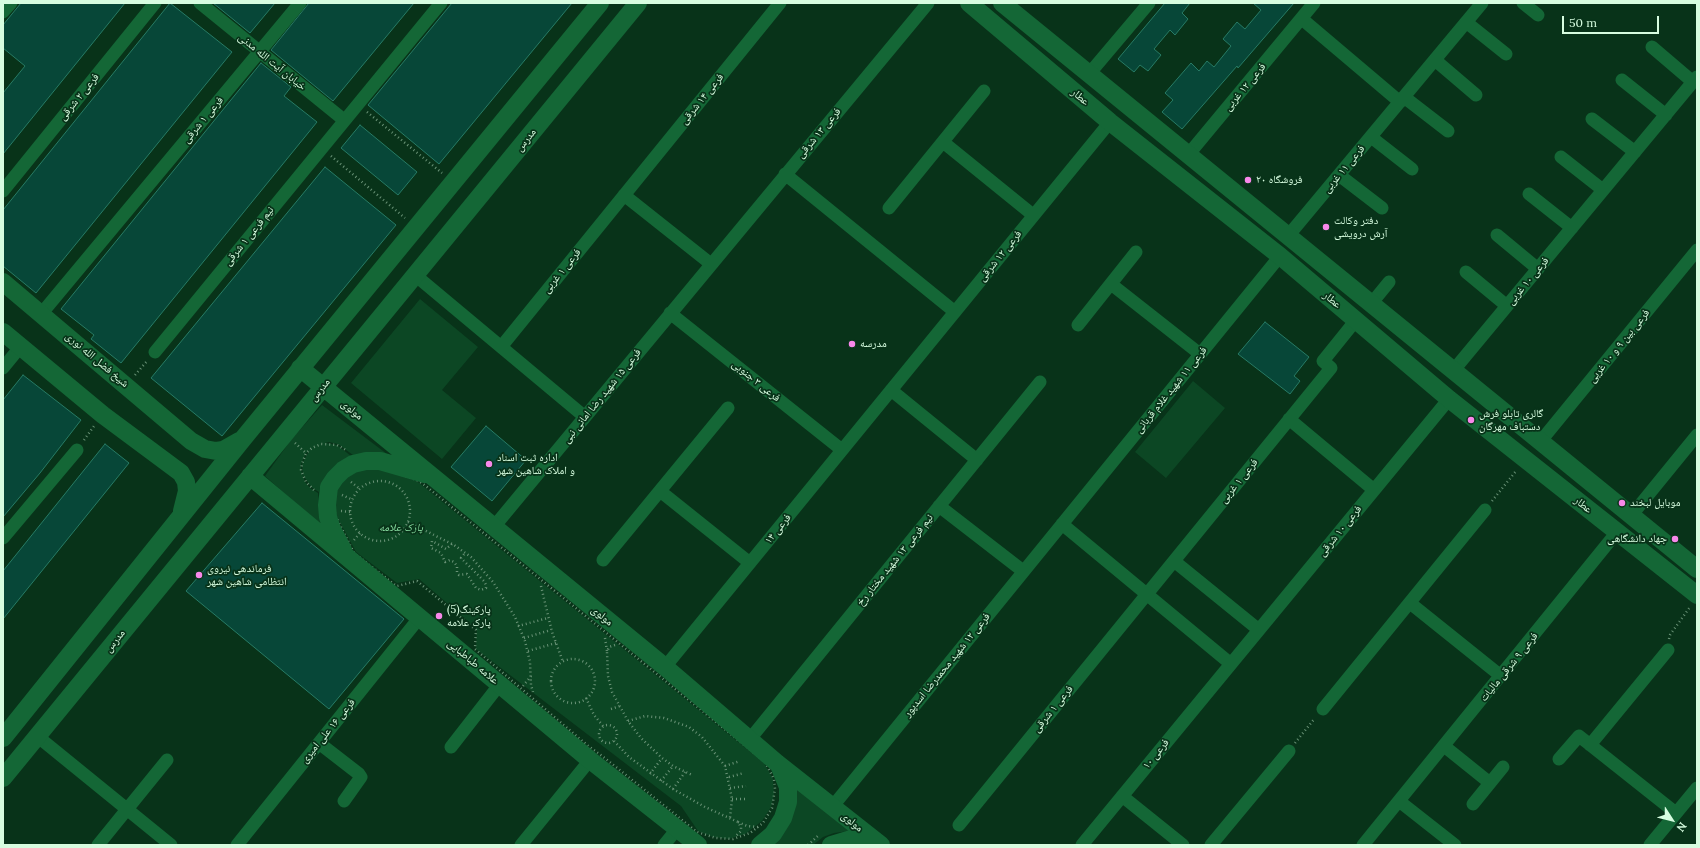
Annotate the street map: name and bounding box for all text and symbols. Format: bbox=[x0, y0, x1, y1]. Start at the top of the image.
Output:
scale bar bbox=[1564, 8, 1661, 34]
text: 50 m bbox=[1569, 15, 1597, 30]
street label: خیابان آیت الله مدنی bbox=[235, 31, 309, 93]
street label: فرعی ۱۲ غربی bbox=[1221, 60, 1269, 114]
street label: فرعی ۲ شرقی bbox=[56, 71, 102, 123]
street label: فرعی ۱۴ شرقی bbox=[677, 71, 727, 127]
street label: عطار bbox=[1068, 86, 1092, 108]
street label: فرعی ۱ شرقی bbox=[180, 94, 226, 146]
street label: فرعی ۱۳ شرقی bbox=[794, 105, 844, 161]
street label: مدرس bbox=[513, 126, 539, 154]
street label: فرعی ۱۱ غربی bbox=[1320, 142, 1368, 196]
place label: فروشگاه ۲۰ bbox=[1256, 173, 1303, 187]
marker: فروشگاه ۲۰ bbox=[1243, 175, 1253, 185]
street label: نیم فرعی ۱ شرقی bbox=[221, 204, 277, 268]
place label: دفتر وکالت آرش درویشی bbox=[1334, 214, 1387, 240]
marker: دفتر وکالت آرش درویشی bbox=[1321, 222, 1331, 232]
street label: فرعی ۱۲ شرقی bbox=[975, 228, 1025, 284]
street label: فرعی ۱ غربی bbox=[540, 246, 584, 296]
street label: فرعی ۱۰ غربی bbox=[1504, 254, 1552, 308]
street label: عطار bbox=[1320, 289, 1344, 311]
street label: فرعی بین ۹ و ۱۰ غربی bbox=[1585, 307, 1653, 385]
street label: شیخ فضل الله نوری bbox=[63, 330, 131, 390]
place label: مدرسه bbox=[860, 337, 887, 351]
marker: مدرسه bbox=[847, 339, 857, 349]
street label: فرعی ۱۱ شهید غلام قربانی bbox=[1132, 344, 1210, 436]
street label: فرعی ۱۵ شهید رضا امانی نبی bbox=[560, 346, 644, 446]
street label: فرعی ۳ جنوبی bbox=[729, 357, 783, 405]
street label: مدرس bbox=[307, 376, 333, 404]
street label: مولوی bbox=[338, 397, 366, 423]
place label: گالری تابلو فرش دستباف مهرگان bbox=[1479, 407, 1543, 433]
marker: گالری تابلو فرش دستباف مهرگان bbox=[1466, 415, 1476, 425]
place label: اداره ثبت اسناد و املاک شاهین شهر bbox=[497, 451, 575, 477]
street label: فرعی ۱ غربی bbox=[1217, 456, 1261, 506]
marker: اداره ثبت اسناد و املاک شاهین شهر bbox=[484, 459, 494, 469]
street label: عطار bbox=[1571, 494, 1595, 516]
place label: موبایل لبخند bbox=[1630, 496, 1680, 510]
marker: موبایل لبخند bbox=[1617, 498, 1627, 508]
street label: فرعی ۱۰ شرقی bbox=[1315, 503, 1365, 559]
street label: فرعی ۱۴ bbox=[762, 511, 794, 547]
street label: نیم فرعی ۱۳ شهید مختار رخ bbox=[854, 511, 936, 609]
park label: پارک علامه bbox=[379, 521, 423, 535]
place label: جهاد دانشگاهی bbox=[1607, 532, 1667, 546]
marker: جهاد دانشگاهی bbox=[1670, 534, 1680, 544]
place label: فرماندهی نیروی انتظامی شاهین شهر bbox=[207, 562, 287, 588]
marker: فرماندهی نیروی انتظامی شاهین شهر bbox=[194, 570, 204, 580]
place label: پارکینگ(5) پارک علامه bbox=[447, 603, 491, 629]
street label: مولوی bbox=[588, 603, 616, 629]
street label: فرعی ۱۲ شهید محمدرضا اسدپور bbox=[901, 610, 993, 720]
marker: پارکینگ(5) پارک علامه bbox=[434, 611, 444, 621]
street label: مدرس bbox=[102, 627, 128, 655]
street label: فرعی ۹ شرقی مالیات bbox=[1477, 630, 1541, 704]
street label: علامه طباطبایی bbox=[445, 637, 501, 687]
street label: فرعی ۱ شرقی bbox=[1030, 683, 1076, 735]
street label: فرعی ۱۶ علی امیری bbox=[298, 696, 358, 766]
street label: فرعی ۱۰ bbox=[1140, 736, 1172, 772]
north arrow bbox=[1652, 800, 1692, 840]
street label: مولوی bbox=[838, 809, 866, 835]
text: N bbox=[1674, 819, 1690, 835]

